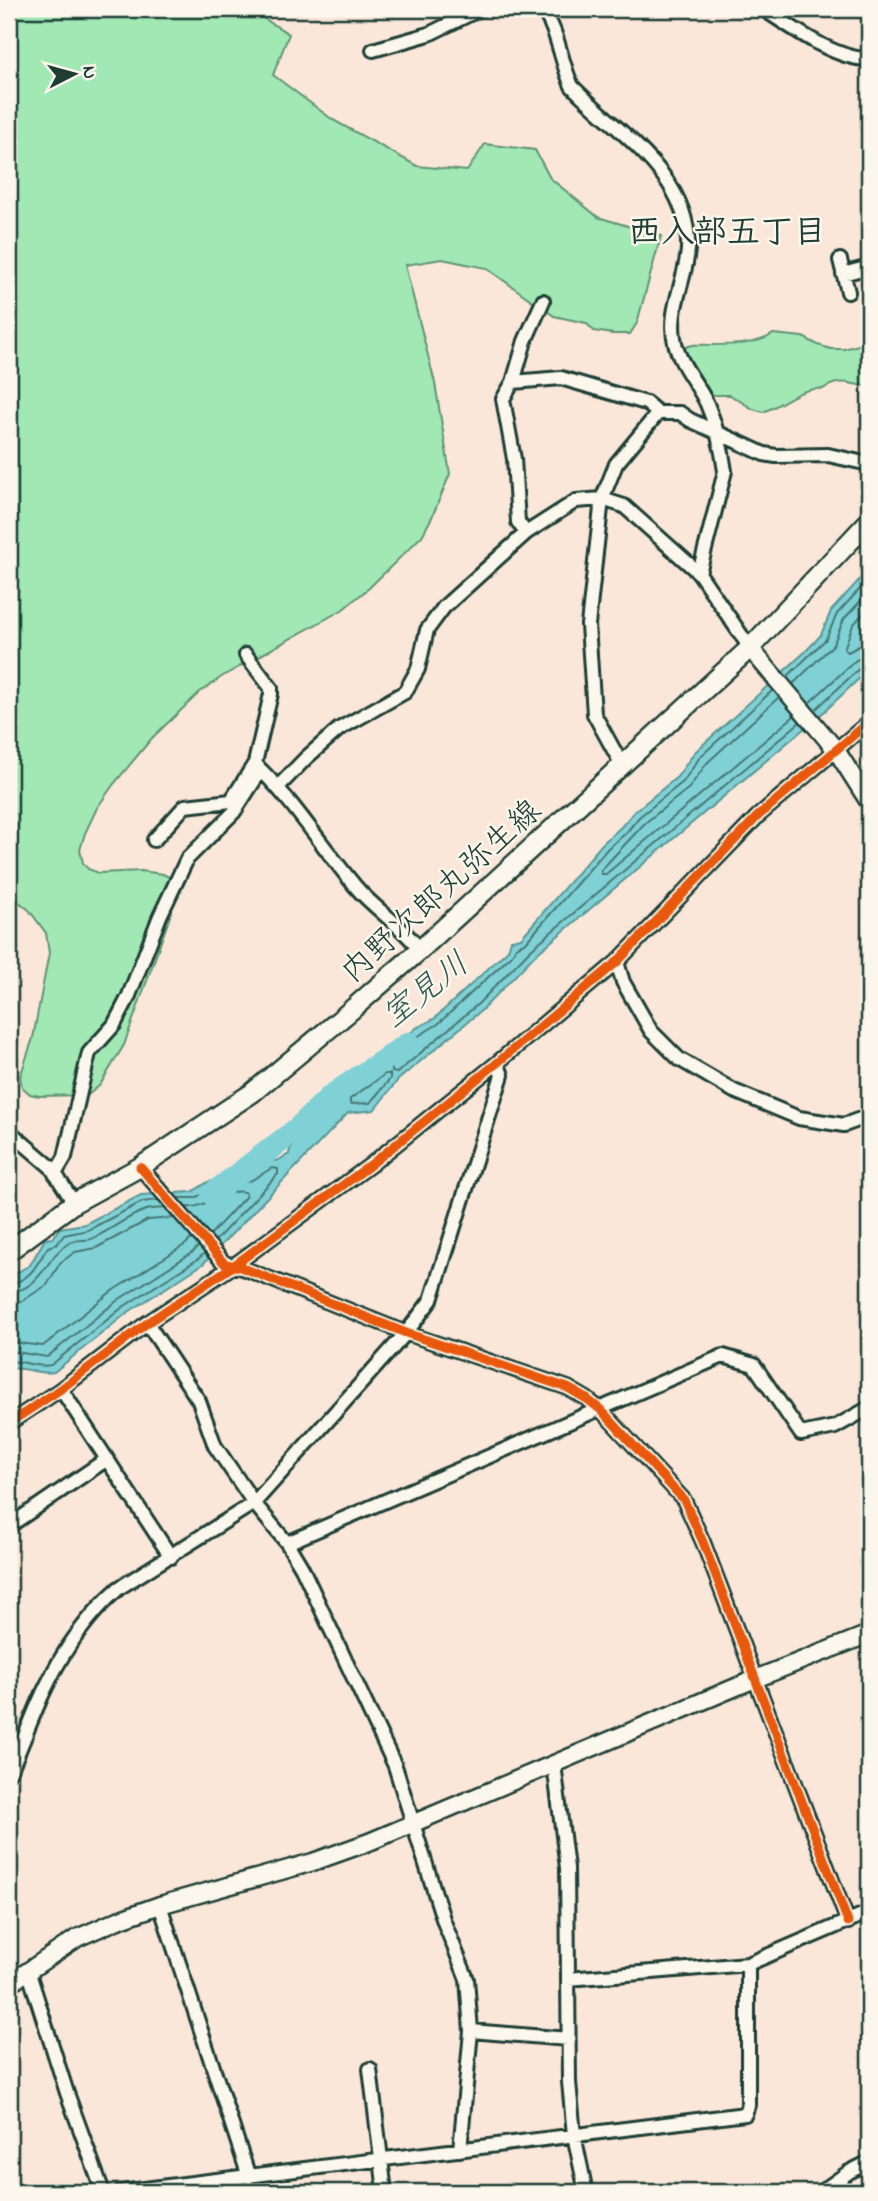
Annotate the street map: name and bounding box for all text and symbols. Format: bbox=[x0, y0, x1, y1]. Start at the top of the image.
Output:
north arrow bbox=[38, 38, 108, 108]
text: N bbox=[74, 65, 103, 80]
district label: 西入部五丁目 bbox=[628, 210, 826, 258]
street label: 内野次郎丸弥生線 bbox=[331, 789, 553, 996]
water label: 室見川 bbox=[373, 942, 480, 1041]

